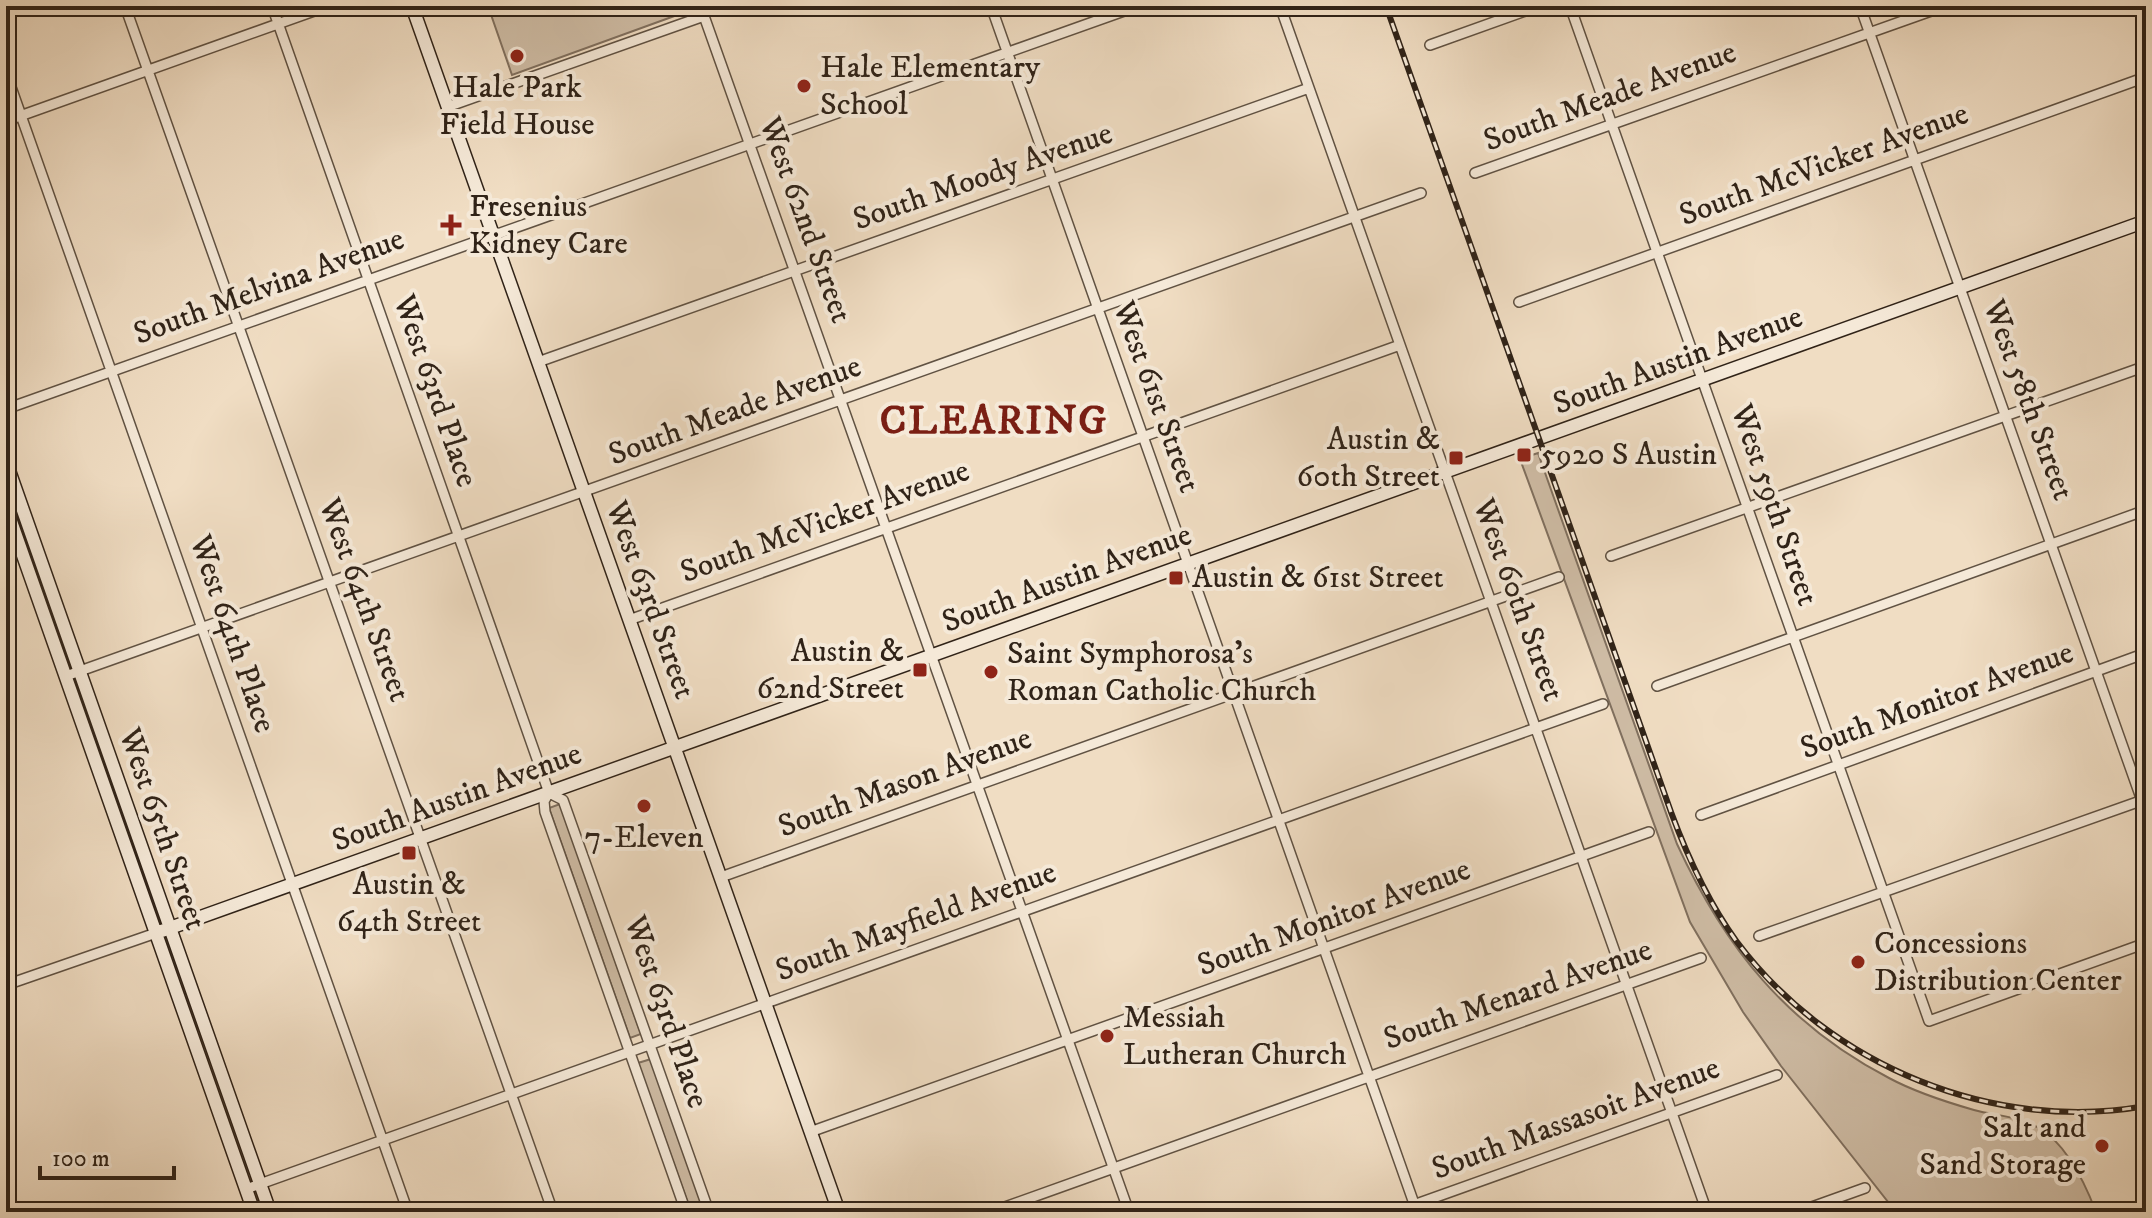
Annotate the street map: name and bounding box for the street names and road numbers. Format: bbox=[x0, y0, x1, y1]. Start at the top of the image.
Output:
street label: South Meade Avenue bbox=[1478, 33, 1742, 161]
street label: South McVicker Avenue bbox=[1674, 94, 1974, 236]
street label: West 62nd Street bbox=[749, 111, 861, 328]
street label: South Moody Avenue bbox=[848, 114, 1118, 240]
street label: South Melvina Avenue bbox=[128, 219, 410, 355]
street label: West 63rd Place bbox=[383, 289, 487, 492]
street label: West 58th Street bbox=[1973, 293, 2083, 506]
street label: West 61st Street bbox=[1103, 295, 1209, 498]
street label: South Austin Avenue bbox=[1548, 297, 1808, 425]
street label: South Meade Avenue bbox=[603, 347, 867, 475]
street label: West 59th Street bbox=[1721, 398, 1827, 611]
street label: South McVicker Avenue bbox=[675, 451, 975, 593]
street label: West 64th Street bbox=[308, 492, 419, 707]
street label: West 60th Street bbox=[1463, 492, 1573, 707]
street label: West 63rd Street bbox=[595, 495, 704, 704]
street label: South Austin Avenue bbox=[937, 515, 1197, 643]
street label: West 64th Place bbox=[179, 529, 285, 738]
street label: South Monitor Avenue bbox=[1795, 633, 2079, 769]
street label: South Mason Avenue bbox=[773, 719, 1037, 847]
street label: West 65th Street bbox=[108, 722, 215, 935]
street label: South Austin Avenue bbox=[327, 734, 587, 862]
street label: South Monitor Avenue bbox=[1192, 850, 1476, 986]
street label: South Mayfield Avenue bbox=[770, 853, 1062, 991]
street label: West 63rd Place bbox=[614, 910, 718, 1113]
street label: South Menard Avenue bbox=[1379, 930, 1657, 1060]
street label: South Massasoit Avenue bbox=[1427, 1048, 1725, 1190]

